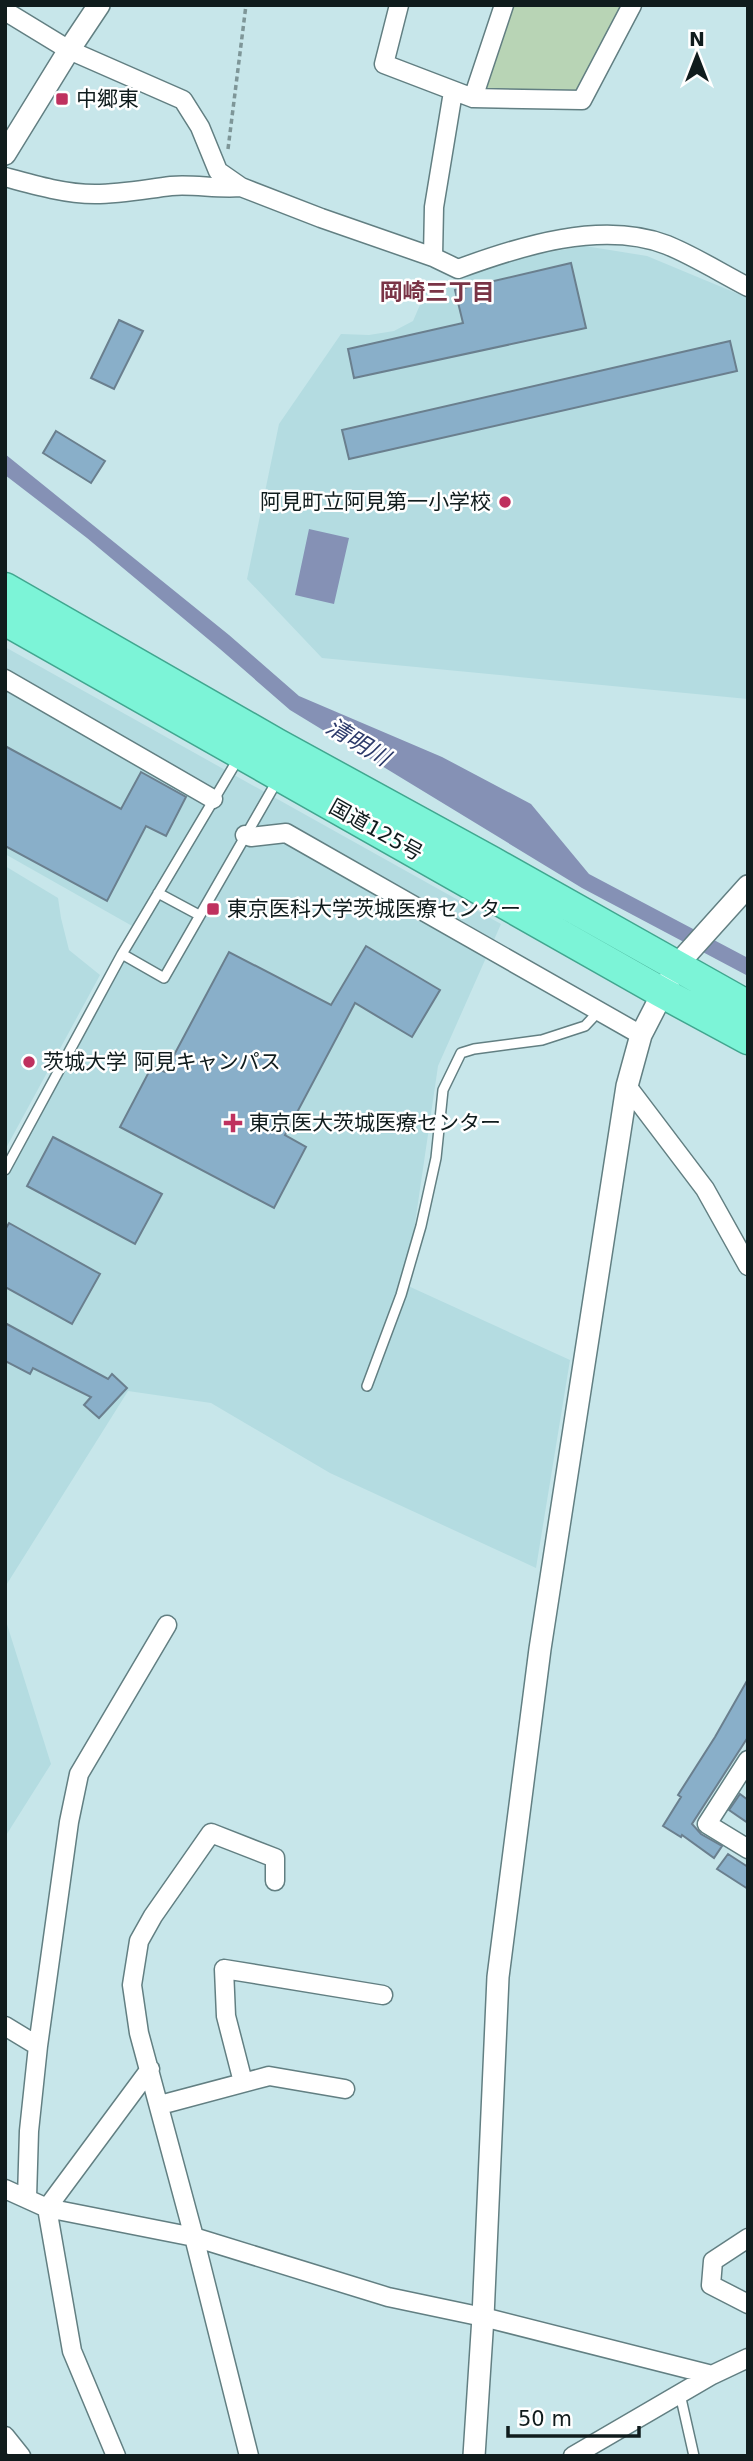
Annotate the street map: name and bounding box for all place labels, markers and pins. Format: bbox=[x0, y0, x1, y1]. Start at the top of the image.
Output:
place label: 中郷東 bbox=[76, 87, 139, 111]
marker: 中郷東 bbox=[54, 91, 70, 107]
place label: 阿見町立阿見第一小学校 bbox=[260, 490, 491, 514]
marker: 阿見町立阿見第一小学校 bbox=[497, 494, 513, 510]
place label: 東京医科大学茨城医療センター bbox=[227, 897, 521, 921]
marker: 東京医科大学茨城医療センター bbox=[205, 901, 221, 917]
place label: 茨城大学 阿見キャンパス bbox=[43, 1050, 281, 1074]
marker: 茨城大学 阿見キャンパス bbox=[21, 1054, 37, 1070]
place label: 東京医大茨城医療センター bbox=[249, 1111, 501, 1135]
marker: 東京医大茨城医療センター bbox=[223, 1113, 243, 1133]

